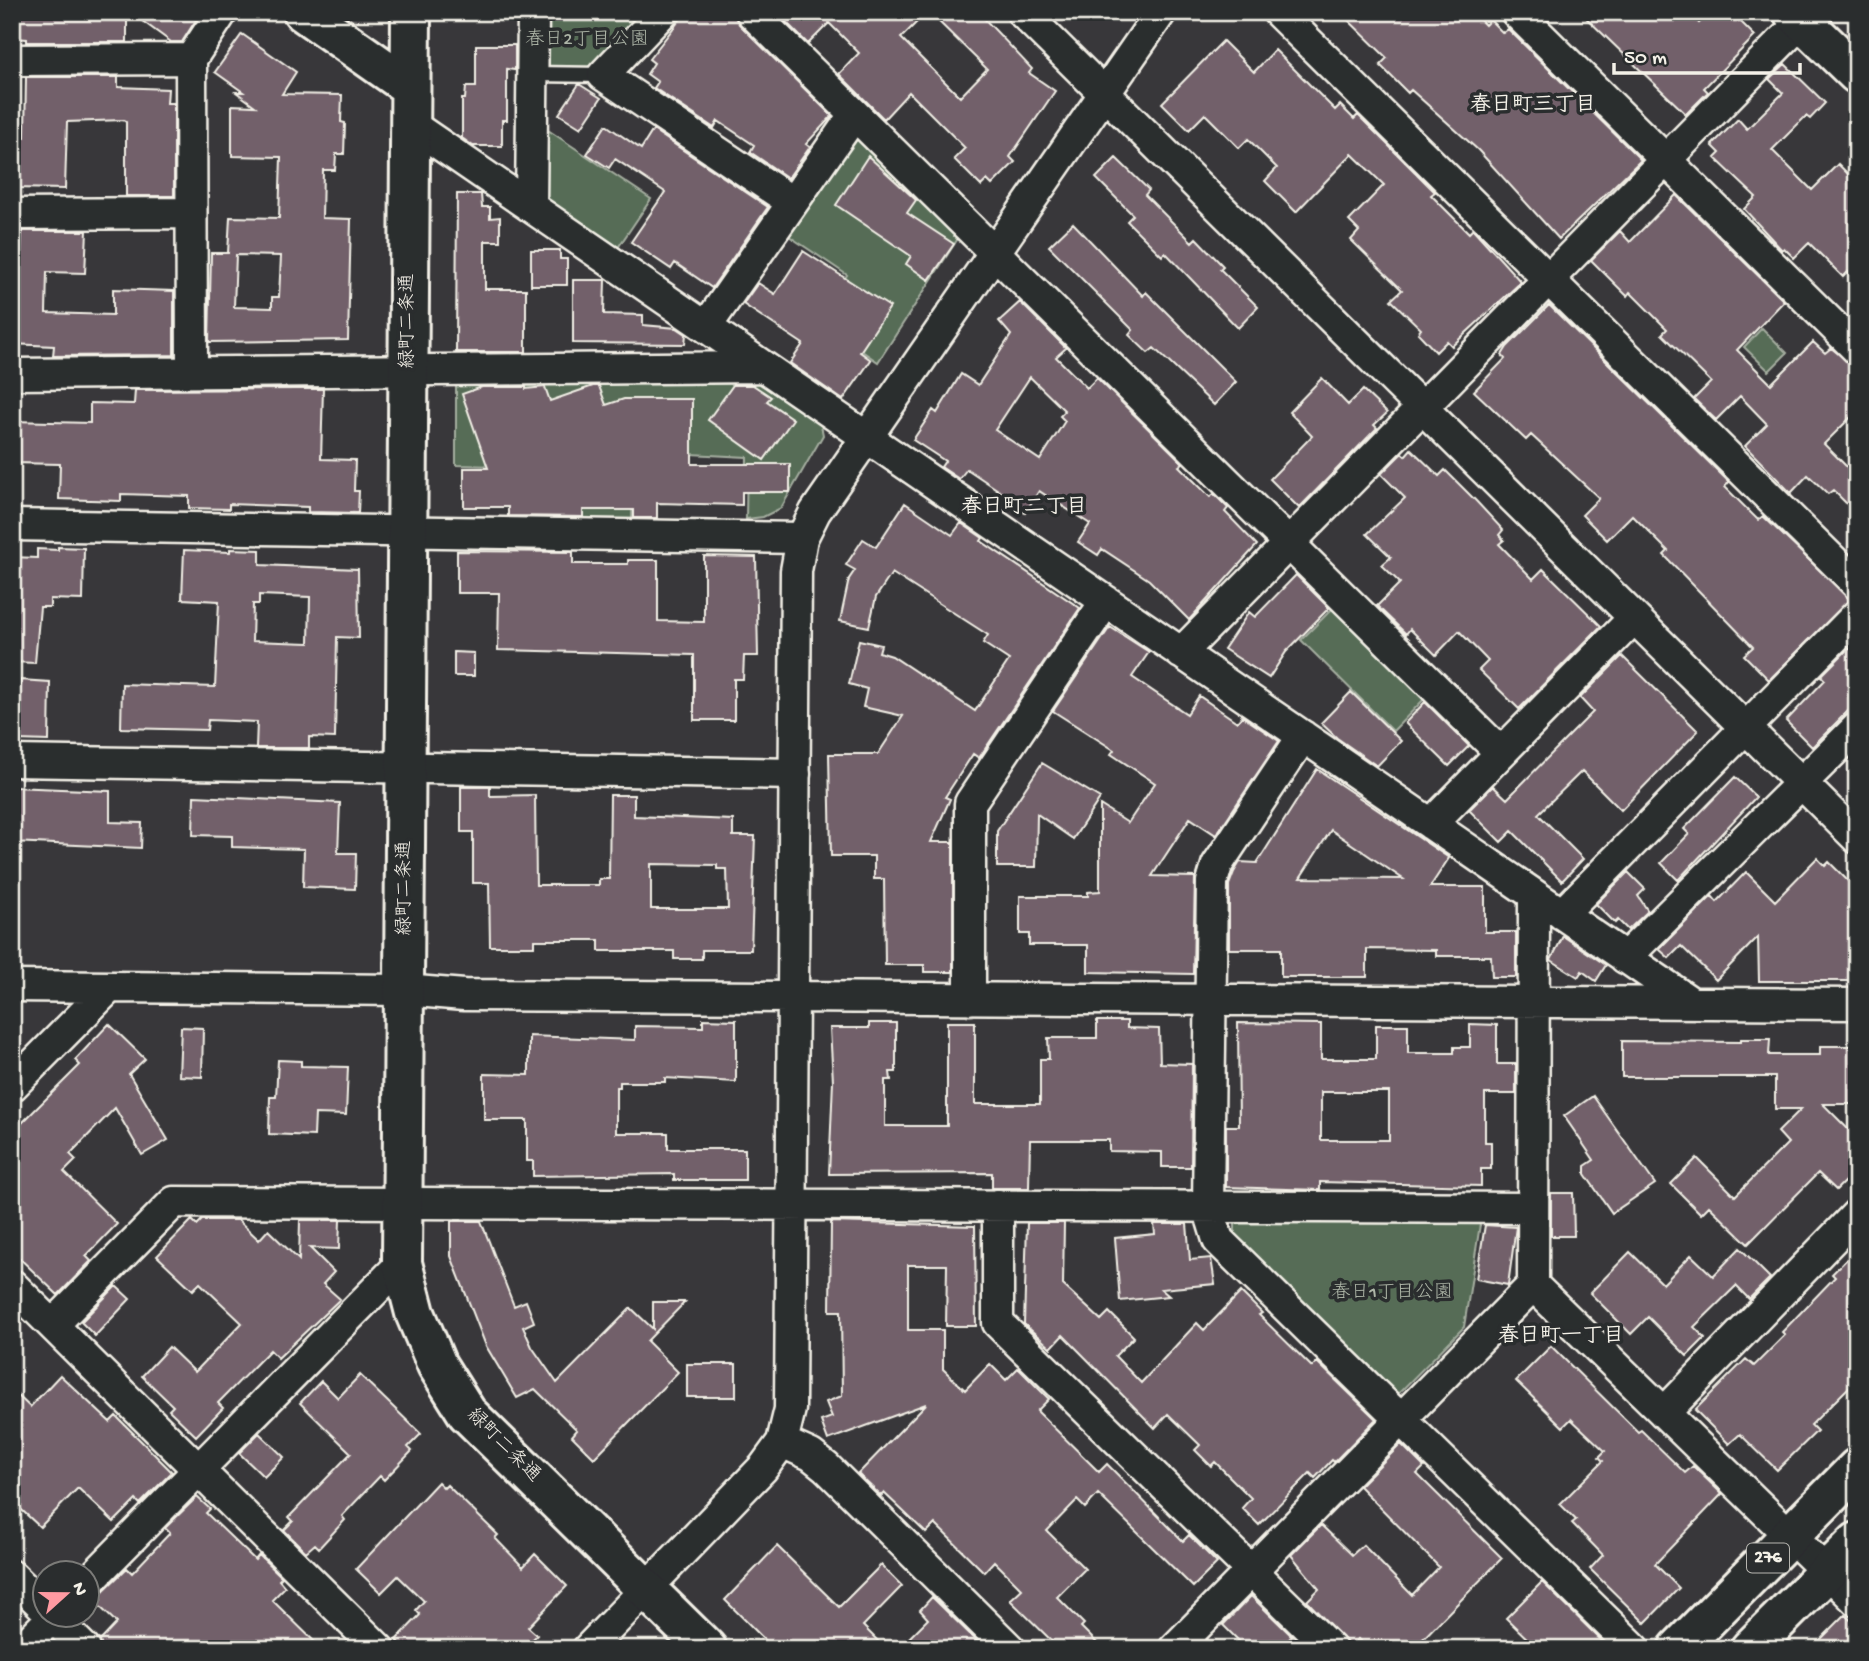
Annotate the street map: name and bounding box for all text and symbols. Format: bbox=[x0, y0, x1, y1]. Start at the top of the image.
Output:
park label: 春日2丁目公園 bbox=[525, 28, 649, 52]
scale bar bbox=[1614, 32, 1799, 76]
text: 50 m bbox=[1624, 47, 1667, 72]
district label: 春日町三丁目 bbox=[1470, 92, 1596, 119]
street label: 緑町二条通 bbox=[396, 273, 420, 369]
district label: 春日町二丁目 bbox=[961, 494, 1087, 521]
street label: 緑町二条通 bbox=[393, 840, 417, 936]
park label: 春日1丁目公園 bbox=[1331, 1281, 1453, 1305]
district label: 春日町一丁目 bbox=[1498, 1323, 1624, 1350]
street label: 緑町二条通 bbox=[461, 1404, 545, 1488]
road number: 276 bbox=[1747, 1544, 1789, 1573]
north arrow bbox=[32, 1560, 102, 1630]
text: N bbox=[66, 1579, 92, 1599]

